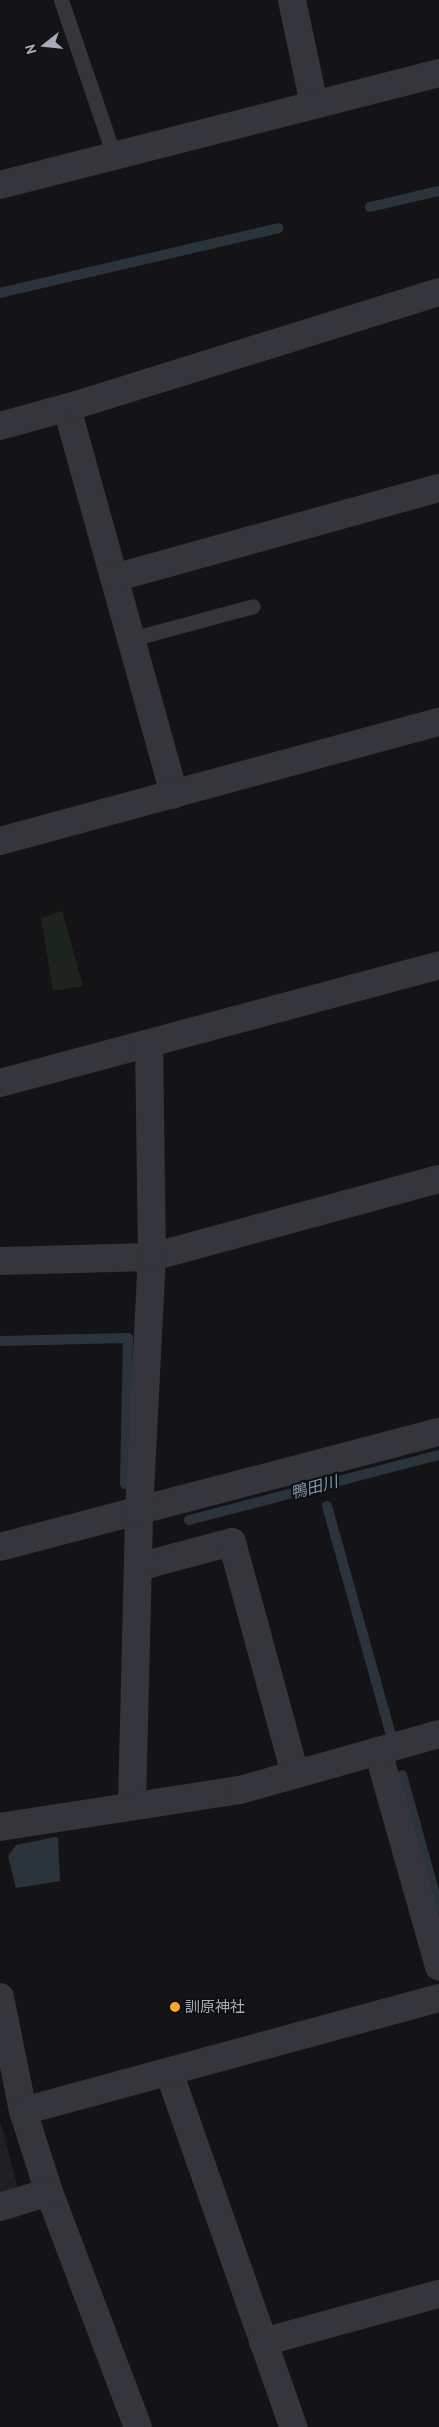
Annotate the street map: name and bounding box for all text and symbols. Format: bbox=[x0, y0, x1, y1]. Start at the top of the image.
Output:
north arrow bbox=[20, 20, 70, 70]
text: N bbox=[21, 42, 41, 56]
water label: 鴨田川 bbox=[288, 1472, 340, 1502]
place label: 訓原神社 bbox=[185, 1998, 245, 2016]
marker: 訓原神社 bbox=[169, 2001, 181, 2013]

